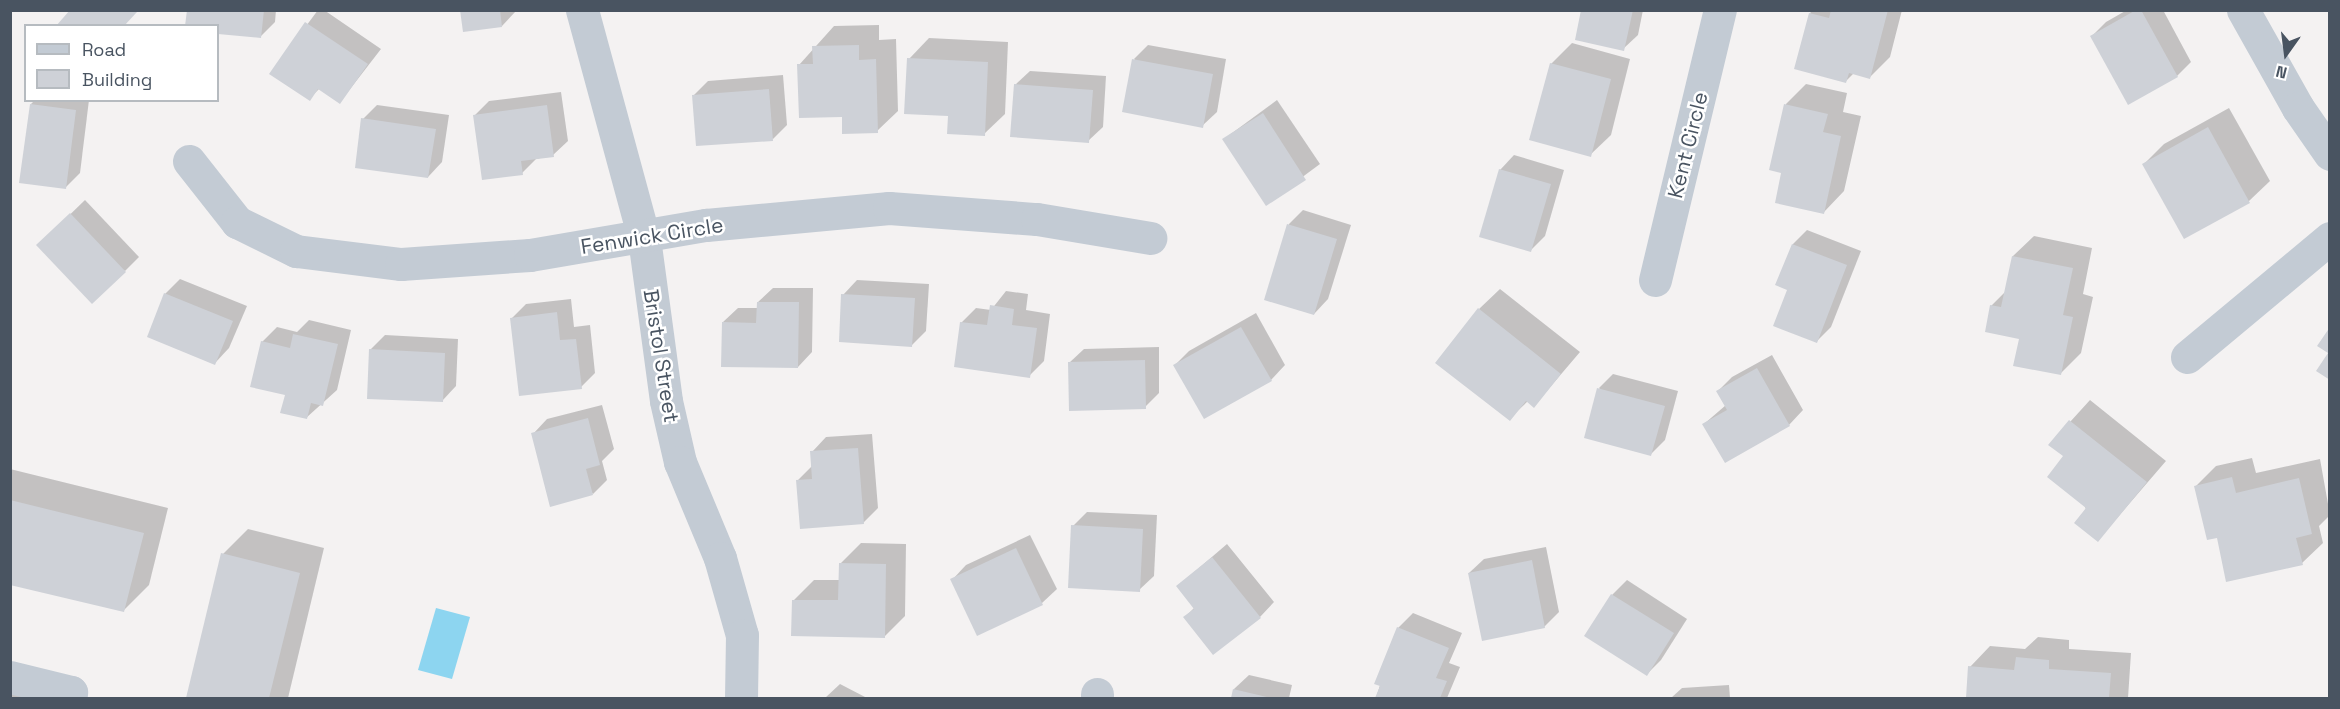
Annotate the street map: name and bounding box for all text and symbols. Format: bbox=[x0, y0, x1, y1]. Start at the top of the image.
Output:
legend bbox=[24, 24, 219, 102]
north arrow bbox=[2256, 24, 2316, 84]
text: Road bbox=[82, 38, 126, 61]
text: N bbox=[2274, 60, 2289, 83]
text: Building bbox=[82, 68, 152, 91]
street label: Kent Circle bbox=[1663, 89, 1713, 201]
street label: Fenwick Circle bbox=[579, 212, 725, 260]
street label: Bristol Street bbox=[638, 287, 684, 425]

